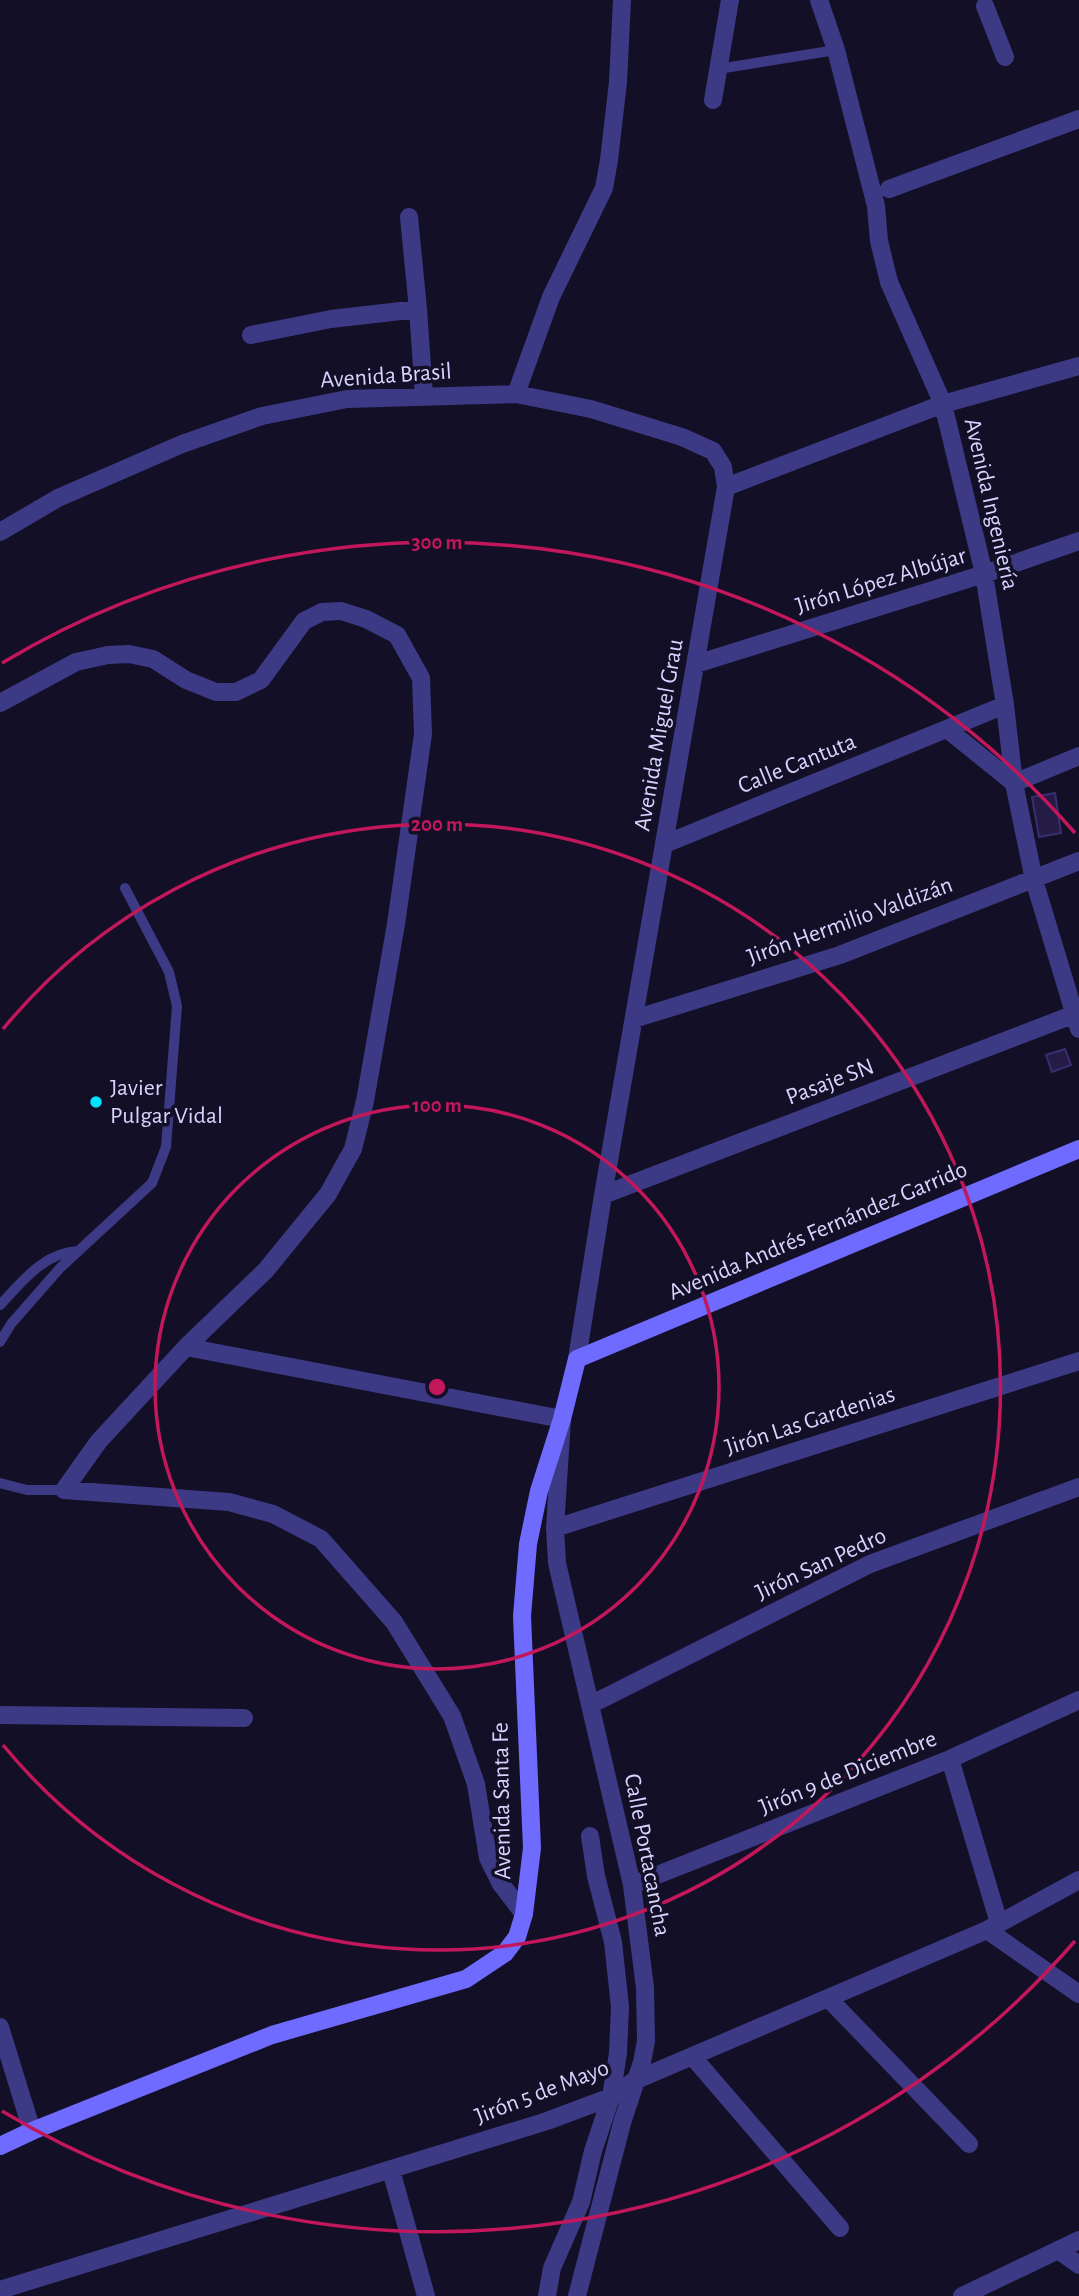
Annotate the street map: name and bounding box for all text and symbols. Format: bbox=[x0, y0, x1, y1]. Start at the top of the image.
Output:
street label: Avenida Brasil bbox=[319, 359, 453, 393]
street label: Avenida Ingeniería bbox=[960, 416, 1022, 592]
text: 300 m bbox=[411, 532, 463, 553]
street label: Jirón López Albújar bbox=[793, 544, 969, 618]
street label: Avenida Miguel Grau bbox=[630, 637, 688, 833]
street label: Calle Cantuta bbox=[735, 729, 859, 799]
text: 200 m bbox=[411, 814, 463, 835]
street label: Jirón Hermilio Valdizán bbox=[744, 873, 956, 969]
street label: Pasaje SN bbox=[783, 1054, 877, 1110]
place label: Javier Pulgar Vidal bbox=[110, 1076, 223, 1128]
marker: Javier Pulgar Vidal bbox=[88, 1094, 104, 1110]
text: 100 m bbox=[412, 1095, 462, 1116]
street label: Avenida Andrés Fernández Garrido bbox=[665, 1157, 971, 1305]
centre of rings bbox=[425, 1375, 449, 1399]
street label: Jirón Las Gardenias bbox=[722, 1382, 898, 1460]
street label: Jirón San Pedro bbox=[752, 1523, 890, 1605]
street label: Avenida Santa Fe bbox=[489, 1722, 515, 1880]
street label: Jirón 9 de Diciembre bbox=[756, 1726, 940, 1820]
street label: Calle Portacancha bbox=[619, 1772, 675, 1938]
street label: Jirón 5 de Mayo bbox=[472, 2055, 612, 2129]

